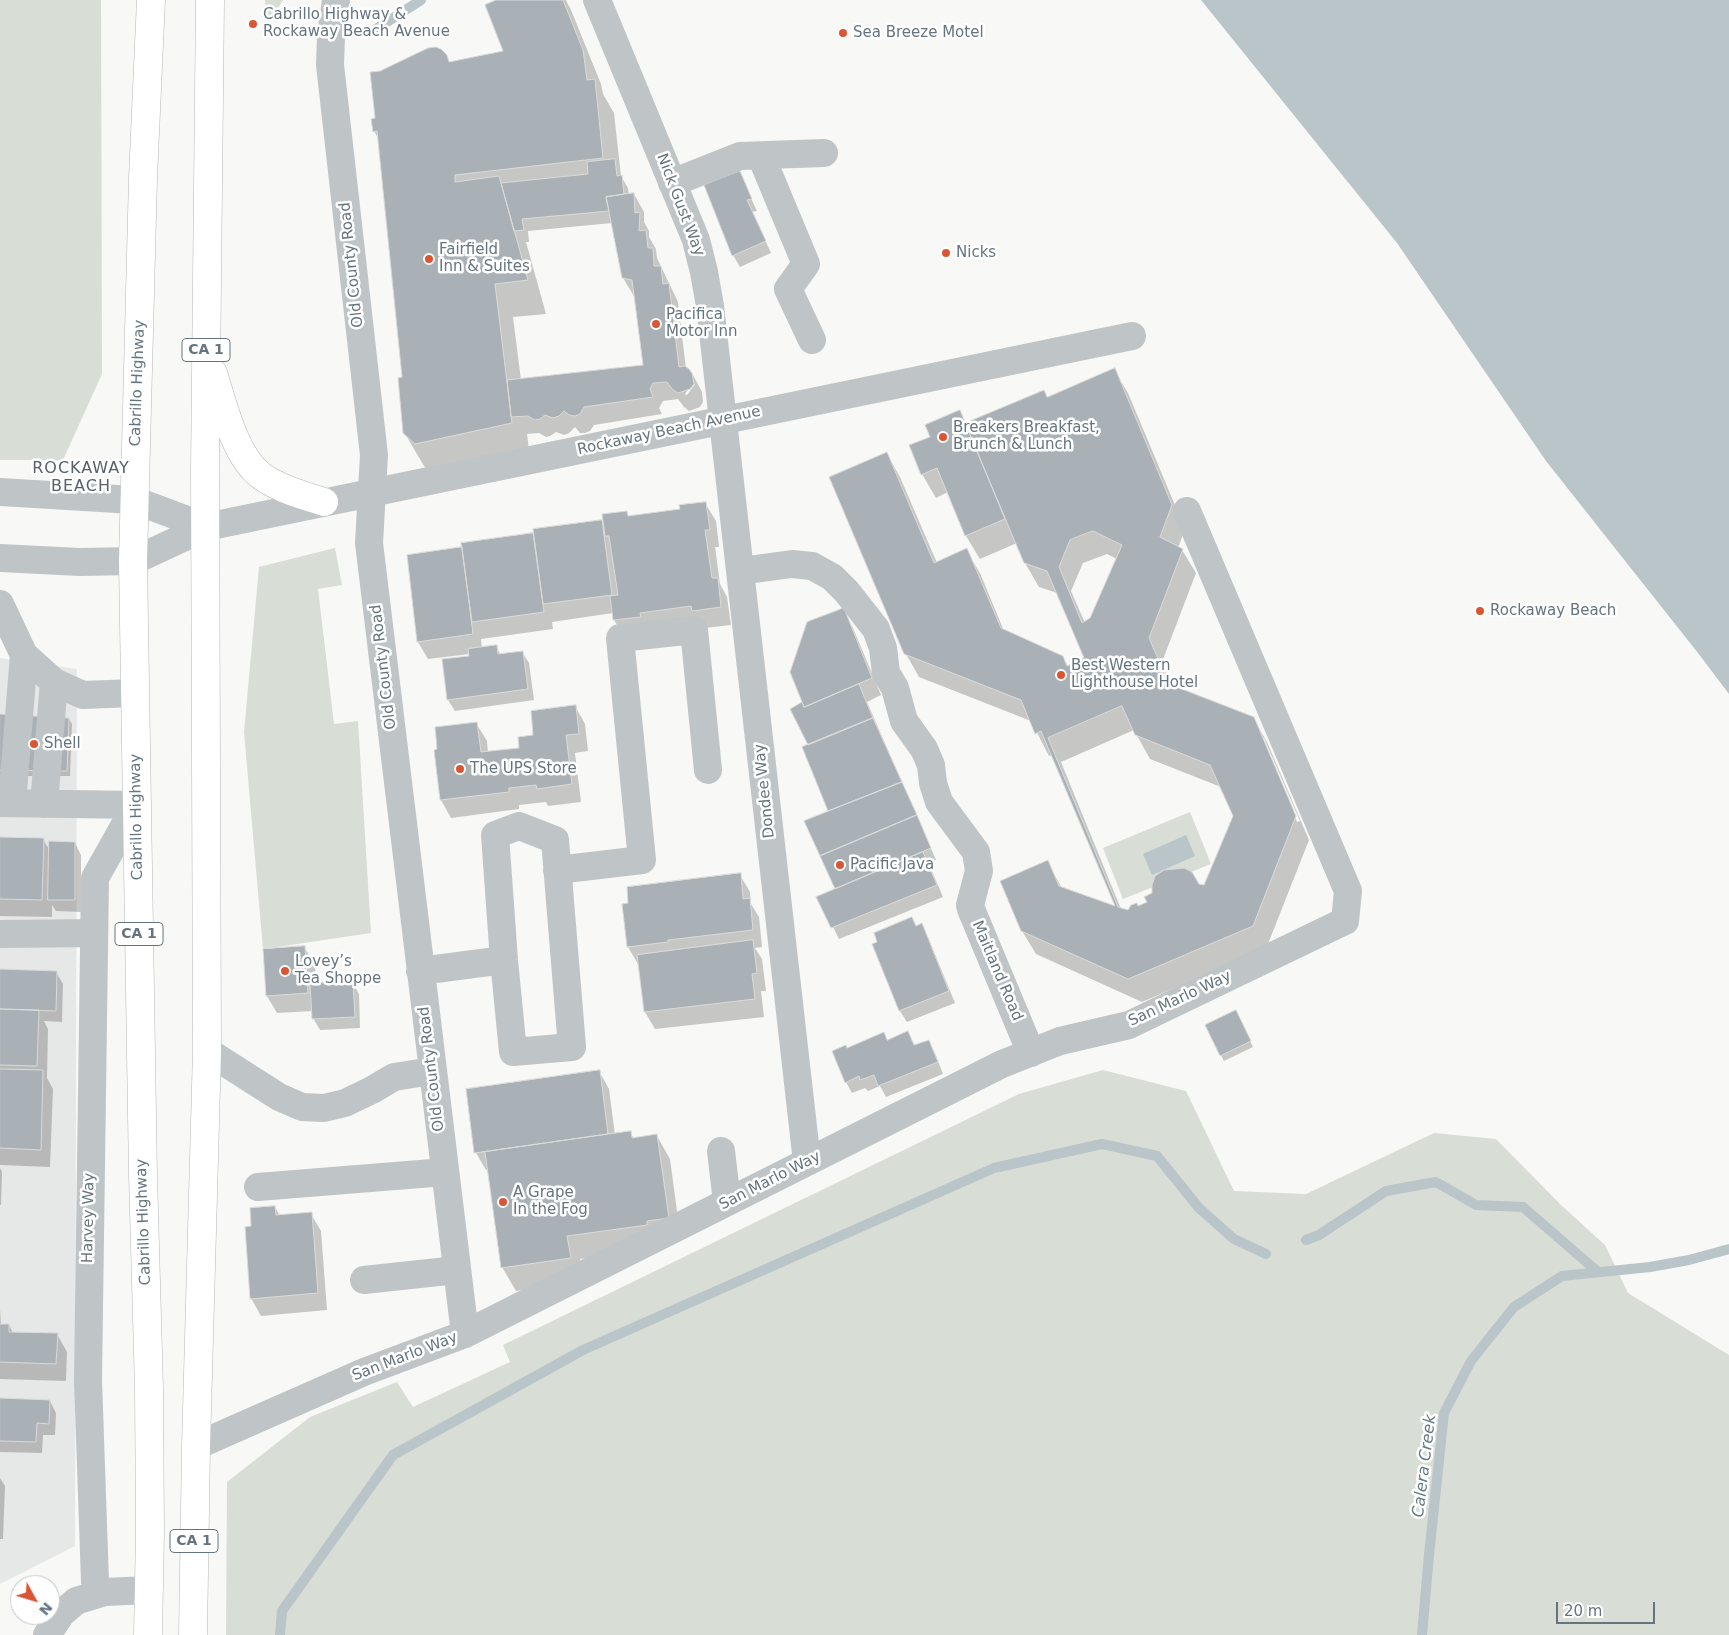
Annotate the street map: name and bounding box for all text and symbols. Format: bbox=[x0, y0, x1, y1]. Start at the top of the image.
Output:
place label: Cabrillo Highway & Rockaway Beach Avenue bbox=[263, 6, 450, 41]
marker: Cabrillo Highway & Rockaway Beach Avenue bbox=[247, 18, 259, 30]
place label: Sea Breeze Motel bbox=[853, 24, 984, 42]
marker: Sea Breeze Motel bbox=[837, 27, 849, 39]
street label: Nick Gust Way bbox=[652, 151, 708, 259]
street label: Old County Road bbox=[336, 201, 368, 329]
place label: Fairfield Inn & Suites bbox=[439, 241, 530, 276]
place label: Nicks bbox=[956, 244, 996, 262]
marker: Nicks bbox=[940, 247, 952, 259]
marker: Fairfield Inn & Suites bbox=[423, 253, 435, 265]
place label: Pacifica Motor Inn bbox=[666, 306, 738, 341]
marker: Pacifica Motor Inn bbox=[650, 318, 662, 330]
street label: Cabrillo Highway bbox=[127, 319, 149, 447]
road number: CA 1 bbox=[182, 338, 230, 362]
street label: Rockaway Beach Avenue bbox=[576, 403, 762, 459]
place label: Breakers Breakfast, Brunch & Lunch bbox=[953, 419, 1100, 454]
marker: Breakers Breakfast, Brunch & Lunch bbox=[937, 431, 949, 443]
district label: ROCKAWAY BEACH bbox=[31, 459, 131, 497]
place label: Rockaway Beach bbox=[1490, 602, 1616, 620]
street label: Old County Road bbox=[367, 603, 401, 731]
marker: Rockaway Beach bbox=[1474, 605, 1486, 617]
place label: Best Western Lighthouse Hotel bbox=[1071, 657, 1198, 692]
marker: Best Western Lighthouse Hotel bbox=[1055, 669, 1067, 681]
place label: Shell bbox=[44, 735, 81, 753]
marker: Shell bbox=[28, 738, 40, 750]
street label: Dondee Way bbox=[751, 743, 779, 839]
street label: Cabrillo Highway bbox=[127, 754, 147, 880]
place label: The UPS Store bbox=[470, 760, 577, 778]
marker: The UPS Store bbox=[454, 763, 466, 775]
place label: Pacific Java bbox=[850, 856, 934, 874]
marker: Pacific Java bbox=[834, 859, 846, 871]
street label: Maitland Road bbox=[968, 918, 1026, 1024]
road number: CA 1 bbox=[115, 922, 163, 946]
place label: Lovey’s Tea Shoppe bbox=[295, 953, 381, 988]
marker: Lovey’s Tea Shoppe bbox=[279, 965, 291, 977]
street label: San Marlo Way bbox=[1126, 967, 1234, 1031]
street label: Old County Road bbox=[415, 1005, 449, 1133]
street label: San Marlo Way bbox=[716, 1148, 824, 1214]
street label: Cabrillo Highway bbox=[133, 1158, 155, 1286]
street label: Harvey Way bbox=[79, 1173, 99, 1263]
place label: A Grape In the Fog bbox=[513, 1184, 588, 1219]
marker: A Grape In the Fog bbox=[497, 1196, 509, 1208]
street label: San Marlo Way bbox=[350, 1329, 460, 1385]
water label: Calera Creek bbox=[1409, 1413, 1441, 1519]
road number: CA 1 bbox=[170, 1530, 218, 1552]
north arrow bbox=[10, 1575, 60, 1625]
scale bar bbox=[1559, 1592, 1658, 1624]
text: N bbox=[36, 1599, 56, 1618]
text: 20 m bbox=[1564, 1602, 1602, 1620]

